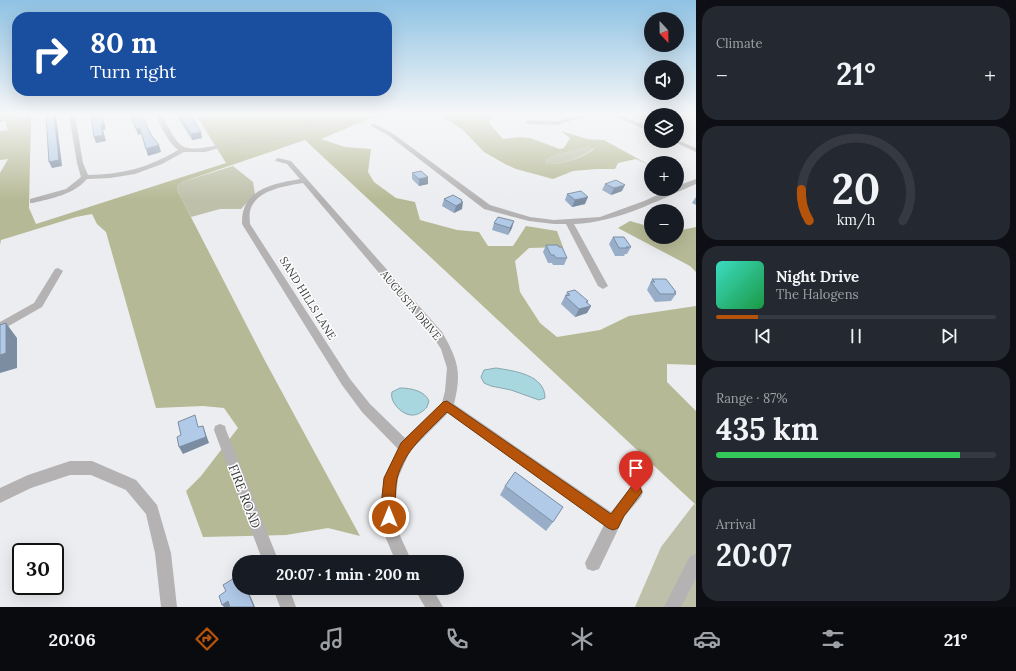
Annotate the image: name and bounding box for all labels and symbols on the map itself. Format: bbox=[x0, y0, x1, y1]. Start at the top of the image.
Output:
north arrow bbox=[644, 12, 684, 52]
street label: SAND HILLS LANE bbox=[277, 254, 339, 342]
street label: AUGUSTA DRIVE bbox=[377, 266, 444, 343]
pin bbox=[619, 451, 653, 492]
street label: FIRE ROAD bbox=[225, 462, 265, 531]
position arrow bbox=[368, 496, 410, 538]
speed limit sign: 30 bbox=[12, 543, 64, 595]

